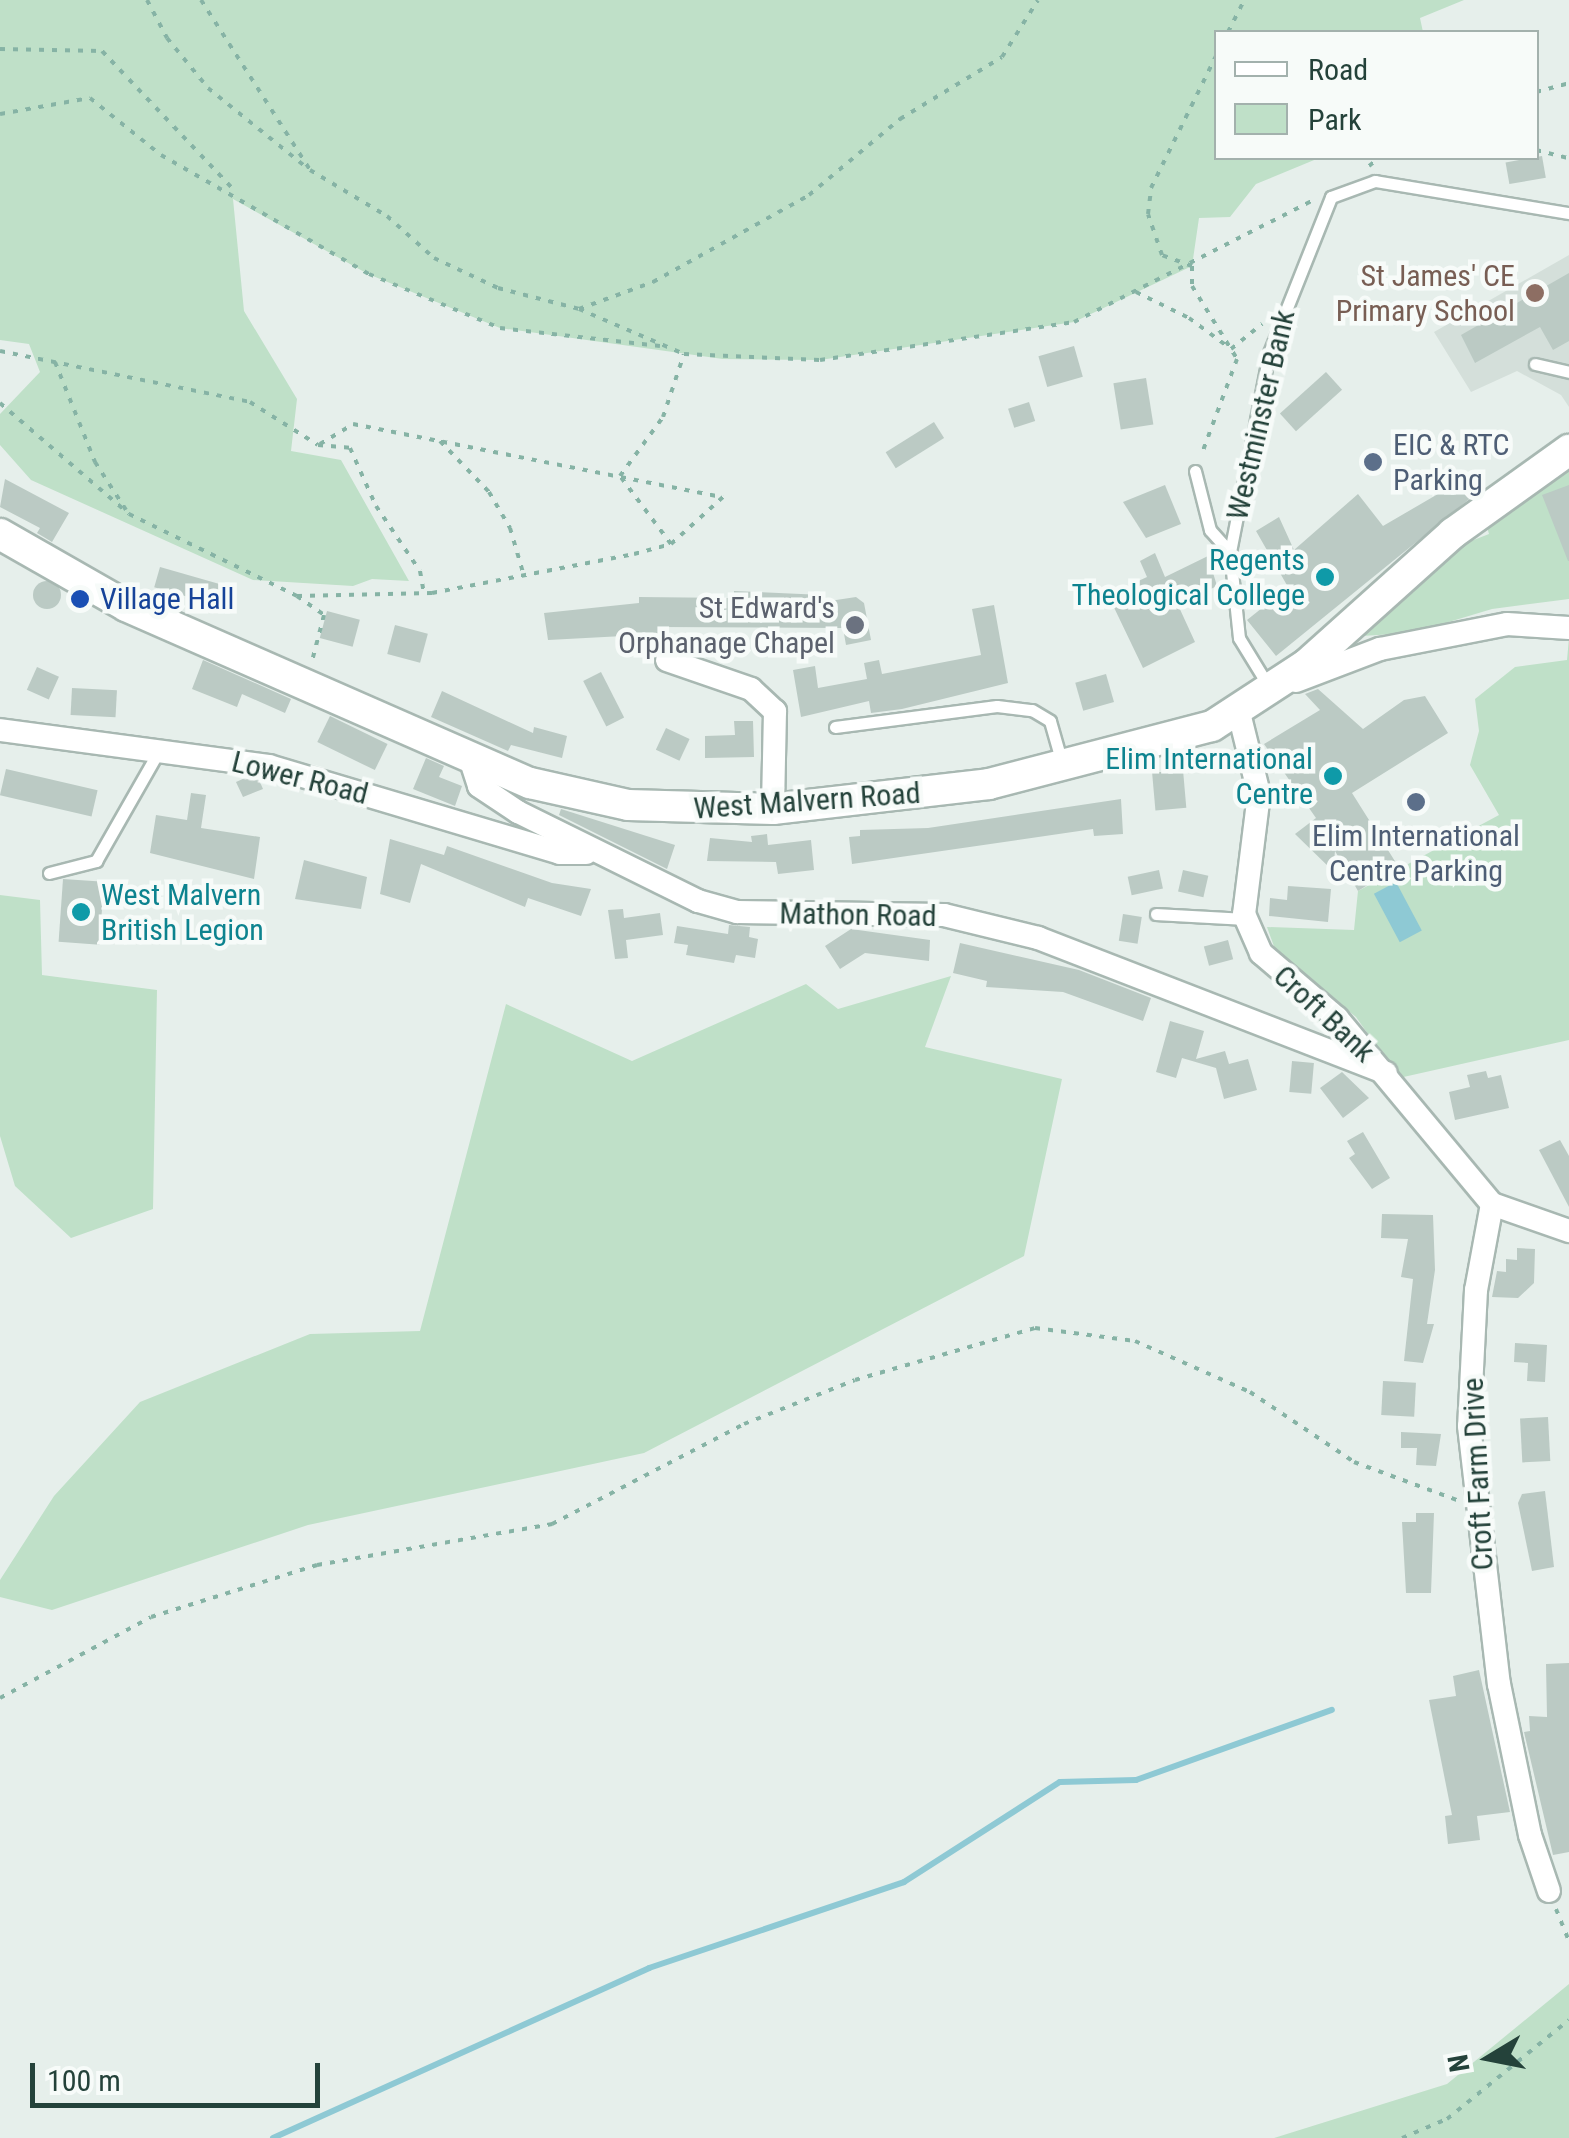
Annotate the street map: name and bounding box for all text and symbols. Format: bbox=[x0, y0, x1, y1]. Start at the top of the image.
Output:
legend bbox=[1214, 30, 1539, 160]
text: Road bbox=[1308, 52, 1368, 87]
text: Park bbox=[1308, 102, 1362, 137]
place label: St James' CE Primary School bbox=[1336, 258, 1515, 328]
marker: St James' CE Primary School bbox=[1524, 282, 1546, 304]
street label: Westminster Bank bbox=[1219, 306, 1303, 524]
place label: EIC & RTC Parking bbox=[1393, 427, 1509, 498]
marker: EIC & RTC Parking bbox=[1362, 451, 1384, 473]
place label: Regents Theological College bbox=[1071, 542, 1305, 612]
marker: Regents Theological College bbox=[1314, 566, 1336, 588]
place label: Village Hall bbox=[100, 581, 234, 617]
marker: Village Hall bbox=[69, 588, 91, 610]
place label: St Edward's Orphanage Chapel bbox=[618, 590, 835, 660]
marker: St Edward's Orphanage Chapel bbox=[844, 614, 866, 636]
place label: Elim International Centre bbox=[1105, 741, 1313, 812]
street label: Lower Road bbox=[228, 744, 372, 812]
marker: Elim International Centre bbox=[1322, 765, 1344, 787]
street label: West Malvern Road bbox=[692, 775, 922, 827]
marker: Elim International Centre Parking bbox=[1405, 791, 1427, 813]
place label: Elim International Centre Parking bbox=[1312, 818, 1520, 888]
place label: West Malvern British Legion bbox=[101, 877, 264, 948]
street label: Mathon Road bbox=[779, 896, 937, 934]
marker: West Malvern British Legion bbox=[70, 901, 92, 923]
street label: Croft Bank bbox=[1266, 958, 1382, 1070]
street label: Croft Farm Drive bbox=[1455, 1377, 1501, 1571]
north arrow bbox=[1439, 2008, 1539, 2108]
scale bar bbox=[35, 2043, 325, 2105]
text: N bbox=[1441, 2052, 1477, 2075]
text: 100 m bbox=[47, 2063, 121, 2098]

